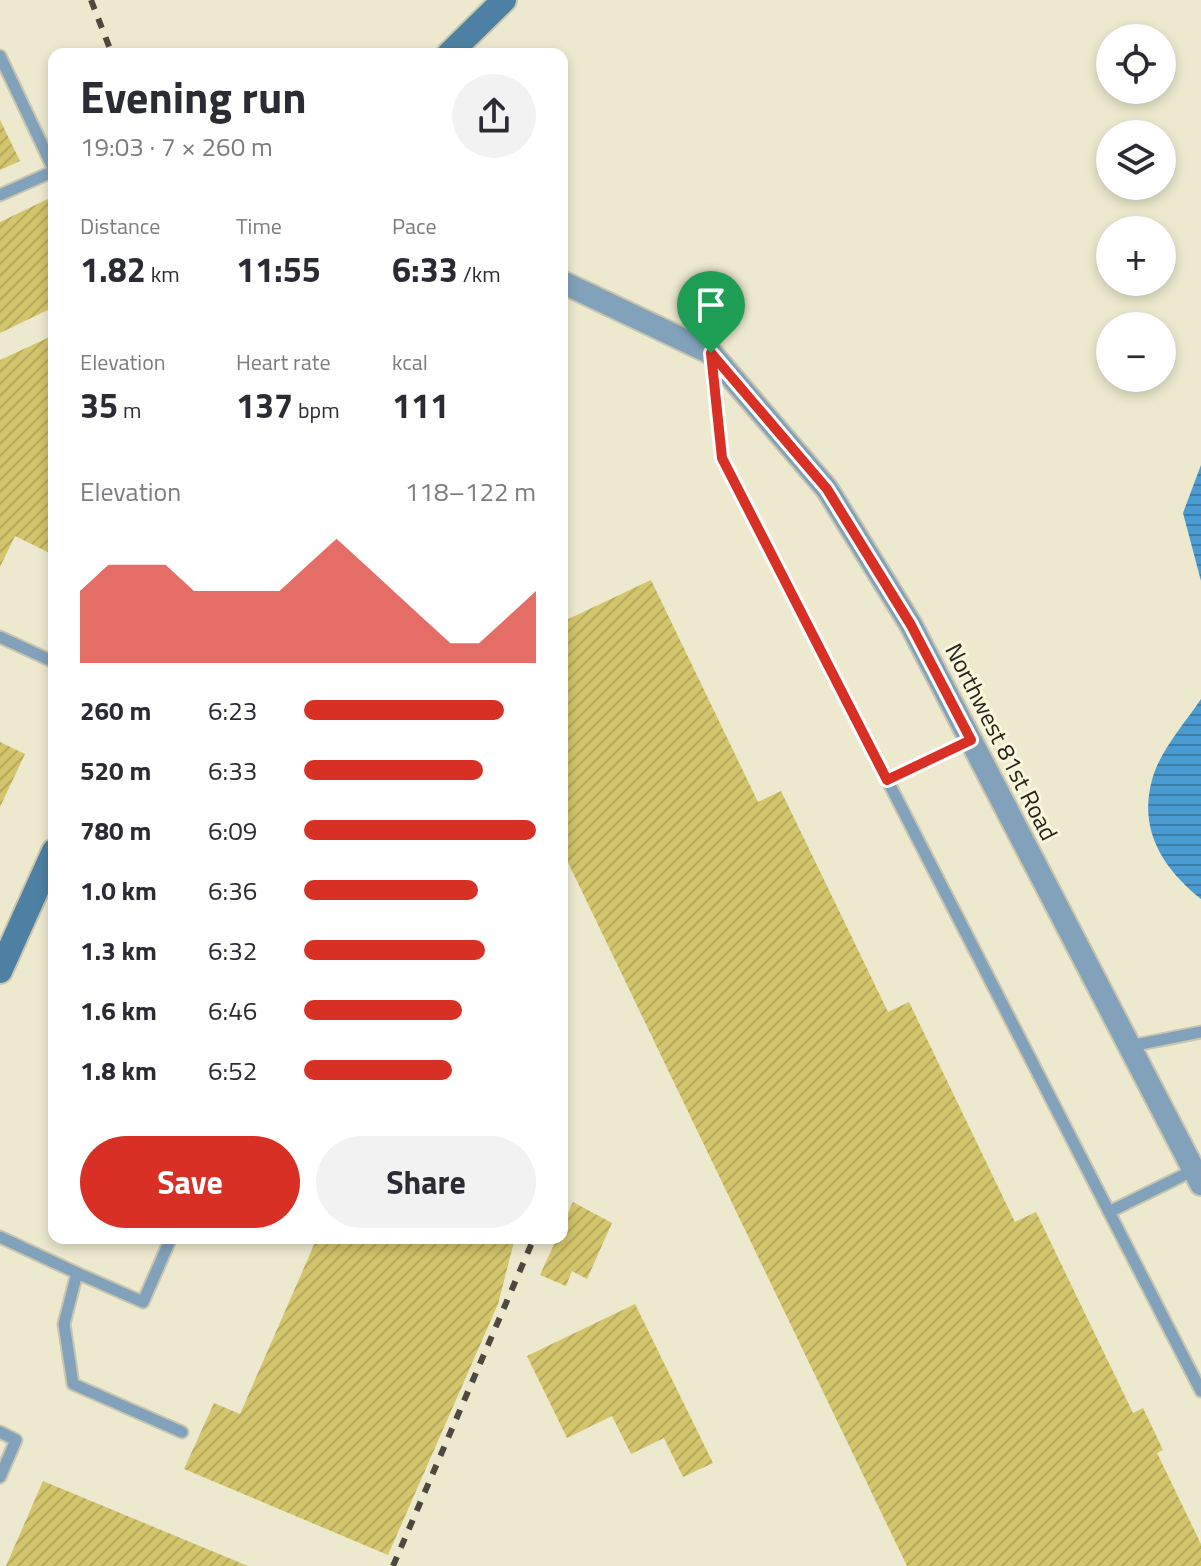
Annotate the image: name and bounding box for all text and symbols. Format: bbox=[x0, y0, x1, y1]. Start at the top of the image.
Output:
map controls bbox=[1096, 24, 1176, 392]
button: locate bbox=[1096, 24, 1176, 104]
text: Evening run bbox=[80, 63, 307, 130]
button: share bbox=[452, 74, 536, 158]
button: layers bbox=[1096, 120, 1176, 200]
text: 19:03 · 7 × 260 m bbox=[80, 127, 273, 166]
text: Distance bbox=[80, 209, 160, 243]
text: Time bbox=[236, 209, 282, 243]
text: Pace bbox=[392, 209, 437, 243]
button: + bbox=[1096, 216, 1176, 296]
text: 1.82 bbox=[80, 243, 146, 295]
text: 11:55 bbox=[236, 243, 321, 295]
text: 6:33 bbox=[392, 243, 458, 295]
text: km bbox=[146, 257, 180, 291]
text: /km bbox=[458, 257, 501, 291]
pin bbox=[677, 271, 745, 353]
icon: arrive bbox=[689, 283, 733, 327]
button: − bbox=[1096, 312, 1176, 392]
text: Elevation bbox=[80, 345, 166, 379]
text: Heart rate bbox=[236, 345, 331, 379]
text: kcal bbox=[392, 345, 428, 379]
text: 35 bbox=[80, 379, 118, 431]
text: 137 bbox=[236, 379, 293, 431]
text: 111 bbox=[392, 379, 449, 431]
text: m bbox=[118, 393, 141, 427]
text: bpm bbox=[293, 393, 340, 427]
text: Elevation bbox=[80, 472, 181, 511]
text: 118–122 m bbox=[405, 472, 536, 511]
street label: Northwest 81st Road bbox=[937, 637, 1067, 846]
text: 260 m bbox=[80, 691, 151, 730]
text: 6:23 bbox=[208, 691, 257, 730]
text: 520 m bbox=[80, 751, 151, 790]
text: 6:33 bbox=[208, 751, 257, 790]
text: 780 m bbox=[80, 811, 151, 850]
text: 6:09 bbox=[208, 811, 257, 850]
text: 1.0 km bbox=[80, 871, 157, 910]
text: 6:36 bbox=[208, 871, 257, 910]
text: 1.3 km bbox=[80, 931, 157, 970]
text: 6:32 bbox=[208, 931, 257, 970]
text: 1.6 km bbox=[80, 991, 157, 1030]
text: 6:46 bbox=[208, 991, 257, 1030]
text: 1.8 km bbox=[80, 1051, 157, 1090]
text: 6:52 bbox=[208, 1051, 257, 1090]
button: Save bbox=[80, 1136, 300, 1228]
button: Share bbox=[316, 1136, 536, 1228]

